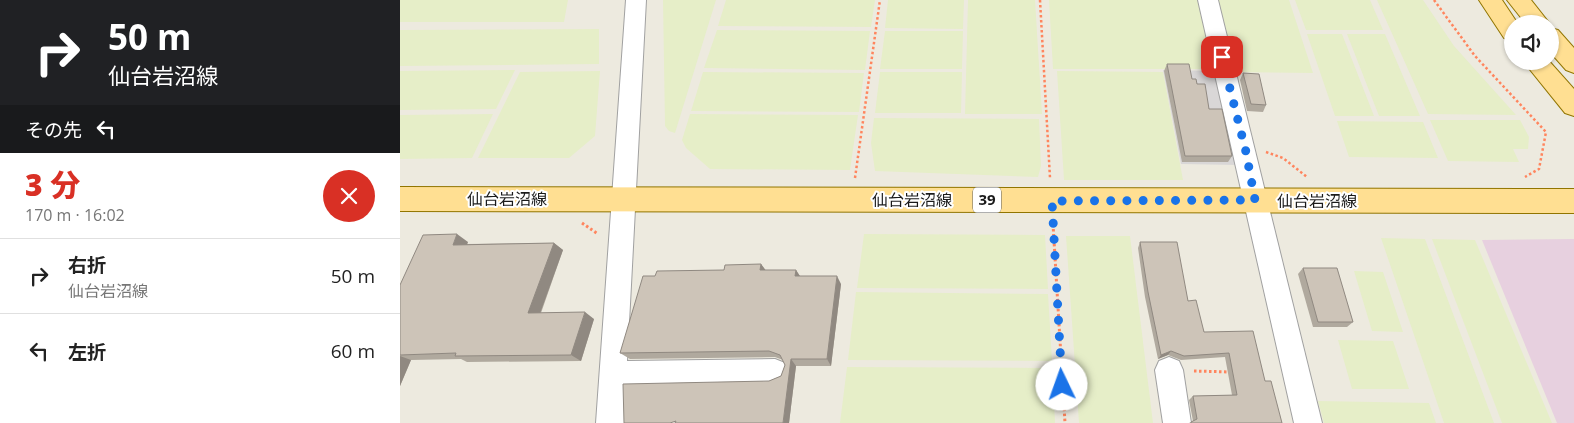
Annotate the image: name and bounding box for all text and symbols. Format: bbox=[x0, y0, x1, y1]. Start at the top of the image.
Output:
text: 50 m bbox=[108, 13, 191, 60]
map controls bbox=[1504, 15, 1559, 70]
button: sound bbox=[1504, 15, 1559, 70]
icon: right bbox=[25, 20, 90, 85]
pin bbox=[1201, 36, 1243, 78]
icon: arrive bbox=[1208, 43, 1236, 71]
text: 仙台岩沼線 bbox=[108, 60, 218, 90]
icon: left bbox=[92, 115, 120, 143]
text: その先 bbox=[25, 117, 82, 143]
text: 3 分 bbox=[25, 164, 80, 205]
button: close bbox=[323, 170, 375, 222]
street label: 仙台岩沼線 bbox=[467, 188, 547, 210]
road number: 39 bbox=[973, 188, 1001, 212]
street label: 仙台岩沼線 bbox=[872, 189, 952, 211]
street label: 仙台岩沼線 bbox=[1277, 190, 1357, 212]
text: 170 m · 16:02 bbox=[25, 204, 125, 226]
text: 右折 bbox=[68, 252, 106, 278]
icon: right bbox=[25, 262, 53, 290]
text: 50 m bbox=[331, 263, 375, 289]
text: 仙台岩沼線 bbox=[68, 280, 148, 302]
icon: left bbox=[25, 337, 53, 365]
text: 60 m bbox=[331, 338, 375, 364]
text: 左折 bbox=[68, 339, 106, 365]
position arrow bbox=[1035, 358, 1087, 410]

